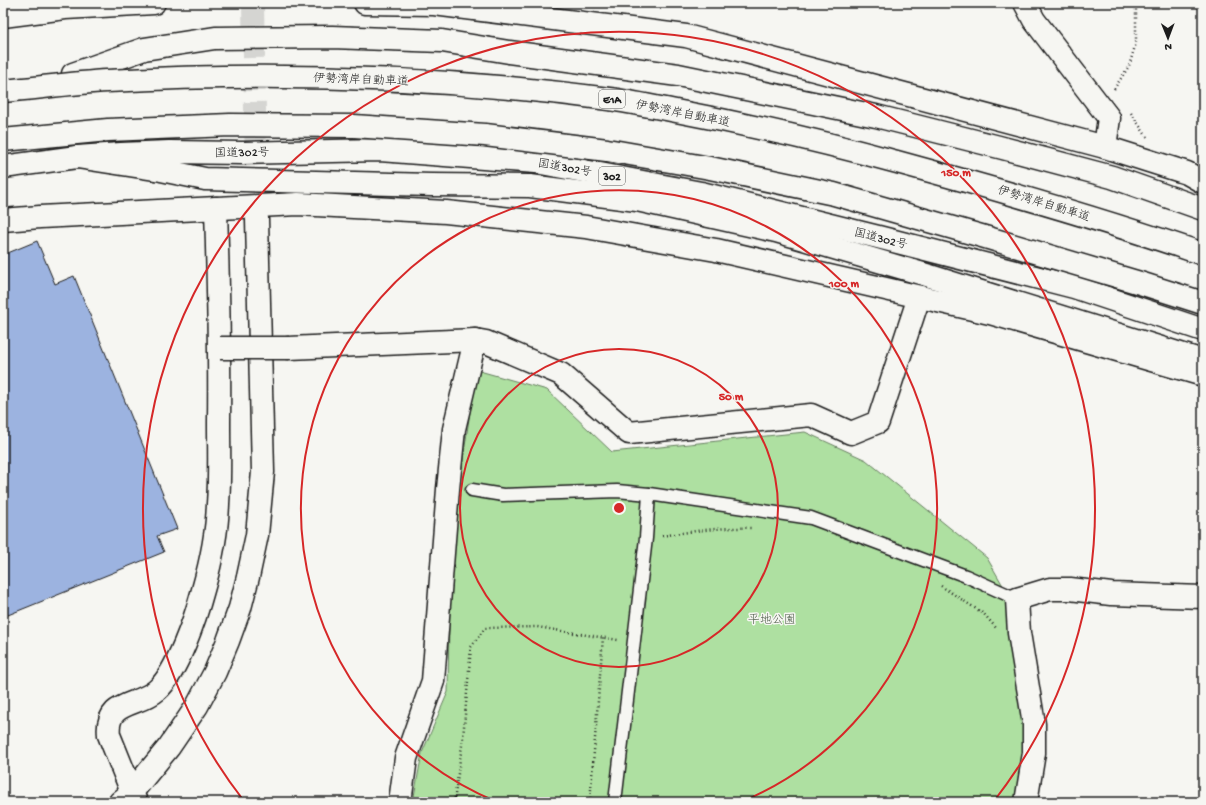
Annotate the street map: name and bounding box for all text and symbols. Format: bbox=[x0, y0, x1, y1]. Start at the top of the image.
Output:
north arrow bbox=[1148, 18, 1188, 58]
text: N bbox=[1164, 40, 1172, 52]
street label: 伊勢湾岸自動車道 bbox=[313, 71, 409, 90]
road number: E1A bbox=[599, 90, 625, 108]
street label: 伊勢湾岸自動車道 bbox=[634, 98, 731, 131]
street label: 国道302号 bbox=[214, 146, 270, 161]
street label: 国道302号 bbox=[536, 156, 593, 181]
road number: 302 bbox=[599, 167, 625, 185]
text: 150 m bbox=[940, 167, 971, 181]
street label: 伊勢湾岸自動車道 bbox=[995, 183, 1092, 226]
street label: 国道302号 bbox=[852, 226, 909, 253]
text: 100 m bbox=[828, 278, 859, 292]
text: 50 m bbox=[719, 391, 744, 405]
centre of rings bbox=[612, 501, 626, 515]
park label: 平地公園 bbox=[748, 613, 796, 628]

